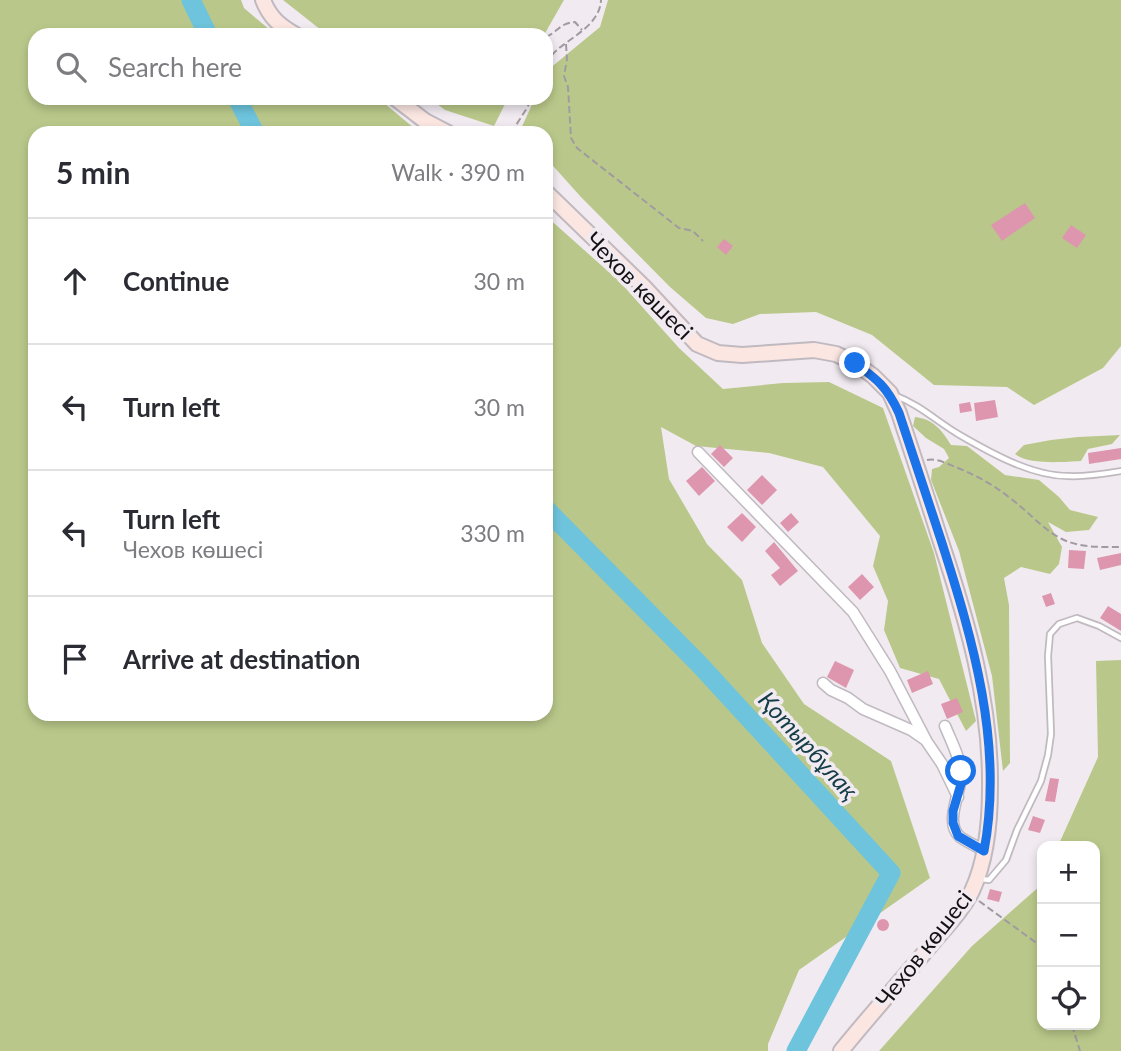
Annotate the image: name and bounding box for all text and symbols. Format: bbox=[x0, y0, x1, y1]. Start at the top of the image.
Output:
search box bbox=[28, 28, 553, 105]
icon: search bbox=[52, 48, 90, 86]
text: Search here bbox=[108, 51, 242, 83]
text: 5 min bbox=[56, 154, 130, 190]
text: Walk · 390 m bbox=[391, 158, 525, 186]
street label: Чехов көшесі bbox=[580, 226, 699, 345]
icon: ahead bbox=[56, 262, 94, 300]
text: Continue bbox=[123, 265, 229, 297]
text: 30 m bbox=[474, 267, 525, 295]
route end bbox=[839, 347, 870, 378]
icon: left bbox=[56, 388, 94, 426]
text: Turn left bbox=[123, 391, 220, 423]
text: 30 m bbox=[474, 393, 525, 421]
text: Turn left bbox=[123, 503, 220, 535]
icon: left bbox=[56, 514, 94, 552]
text: 330 m bbox=[460, 519, 525, 547]
text: Чехов көшесі bbox=[123, 535, 263, 563]
icon: arrive bbox=[56, 640, 94, 678]
text: Arrive at destination bbox=[123, 643, 360, 675]
water label: Қотырбұлақ bbox=[753, 685, 865, 805]
route start bbox=[945, 755, 976, 786]
map controls bbox=[1037, 841, 1100, 1030]
button: + bbox=[1037, 841, 1100, 904]
street label: Чехов көшесі bbox=[869, 885, 977, 1012]
button: − bbox=[1037, 904, 1100, 967]
button: locate bbox=[1037, 967, 1100, 1030]

